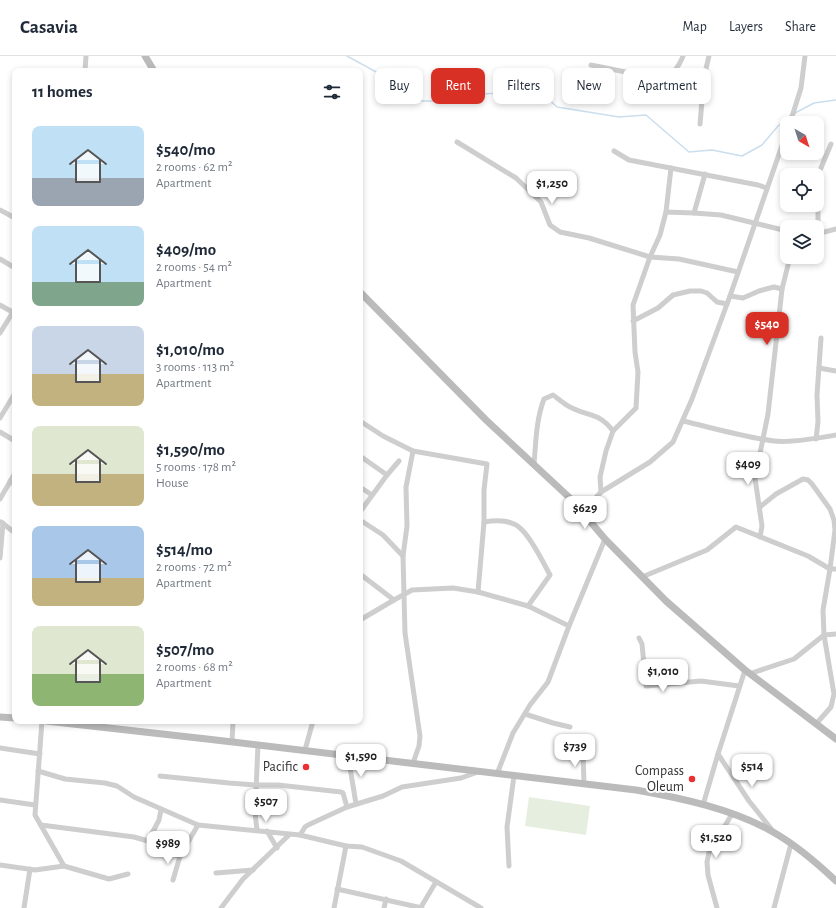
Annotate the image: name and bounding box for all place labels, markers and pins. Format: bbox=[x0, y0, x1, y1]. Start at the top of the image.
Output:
pin: $1,250 bbox=[519, 171, 585, 205]
pin: $540 bbox=[743, 312, 791, 346]
pin: $409 bbox=[724, 452, 772, 486]
pin: $629 bbox=[561, 496, 609, 530]
pin: $1,010 bbox=[630, 659, 696, 693]
pin: $739 bbox=[551, 734, 599, 768]
pin: $1,590 bbox=[328, 744, 394, 778]
pin: $514 bbox=[728, 754, 776, 788]
place label: Pacific bbox=[263, 760, 299, 774]
marker: Pacific bbox=[301, 762, 311, 772]
place label: Compass Oleum bbox=[635, 764, 684, 794]
marker: Compass Oleum bbox=[687, 774, 697, 784]
pin: $507 bbox=[242, 789, 290, 823]
pin: $1,520 bbox=[683, 825, 749, 859]
pin: $989 bbox=[144, 831, 192, 865]

